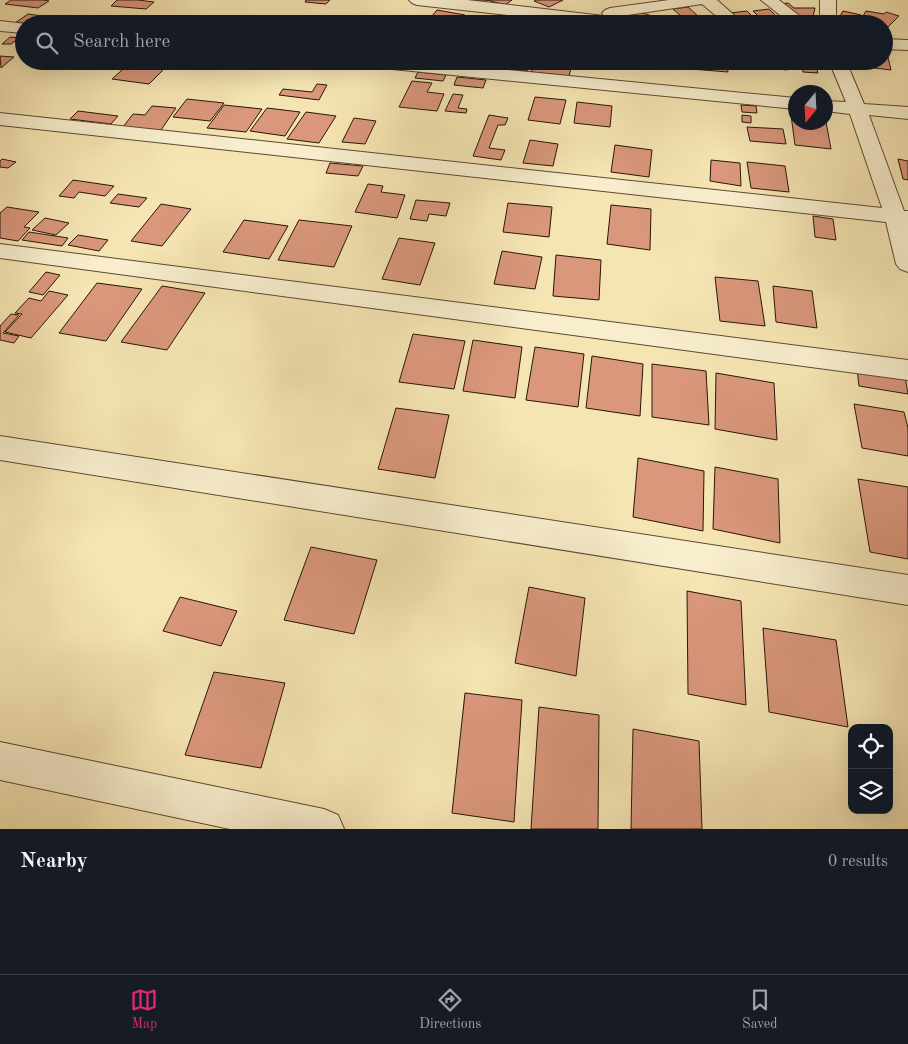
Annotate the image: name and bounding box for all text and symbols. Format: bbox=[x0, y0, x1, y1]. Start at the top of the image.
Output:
search box bbox=[15, 15, 893, 70]
icon: search bbox=[33, 29, 61, 57]
text: Search here bbox=[73, 33, 170, 52]
north arrow bbox=[788, 85, 833, 130]
map controls bbox=[848, 724, 893, 814]
button: locate bbox=[848, 724, 893, 769]
button: layers bbox=[848, 769, 893, 814]
text: Nearby bbox=[20, 851, 88, 872]
text: 0 results bbox=[828, 854, 888, 870]
tab: Map bbox=[130, 986, 158, 1033]
tab: Directions bbox=[419, 986, 481, 1033]
tab: Saved bbox=[742, 986, 778, 1033]

